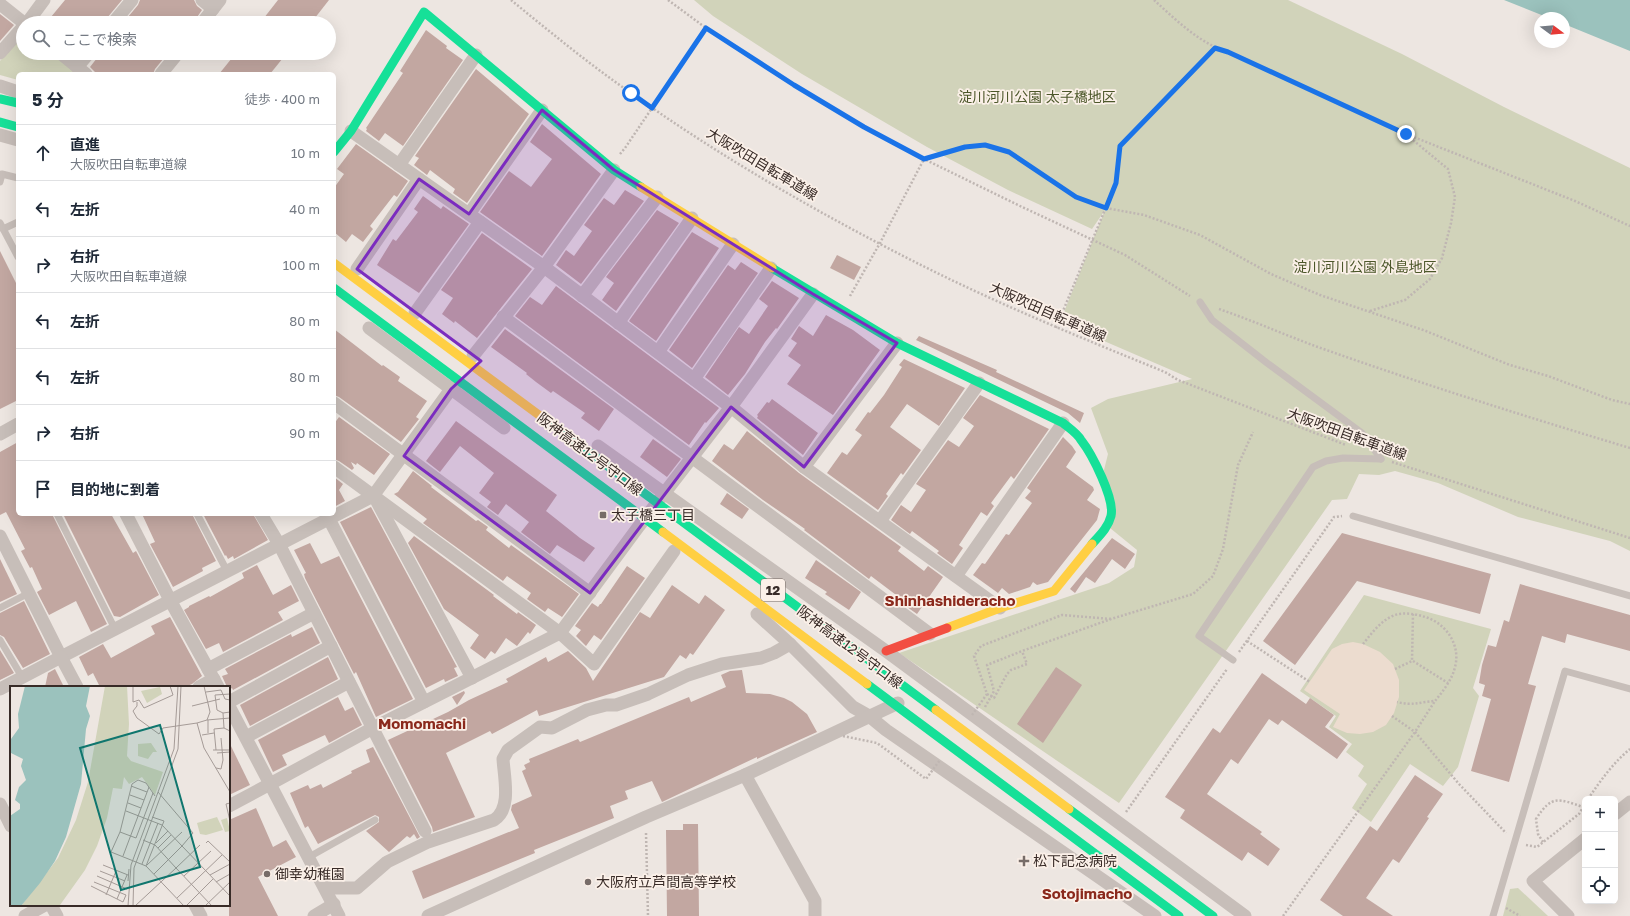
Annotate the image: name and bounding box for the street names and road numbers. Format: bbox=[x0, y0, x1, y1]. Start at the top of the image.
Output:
street label: 大阪吹田自転車道線 bbox=[704, 124, 821, 203]
street label: 大阪吹田自転車道線 bbox=[987, 278, 1109, 345]
street label: 大阪吹田自転車道線 bbox=[1285, 404, 1409, 463]
street label: 阪神高速12号守口線 bbox=[535, 409, 646, 499]
road number: 12 bbox=[761, 579, 785, 601]
street label: 阪神高速12号守口線 bbox=[795, 602, 906, 692]

